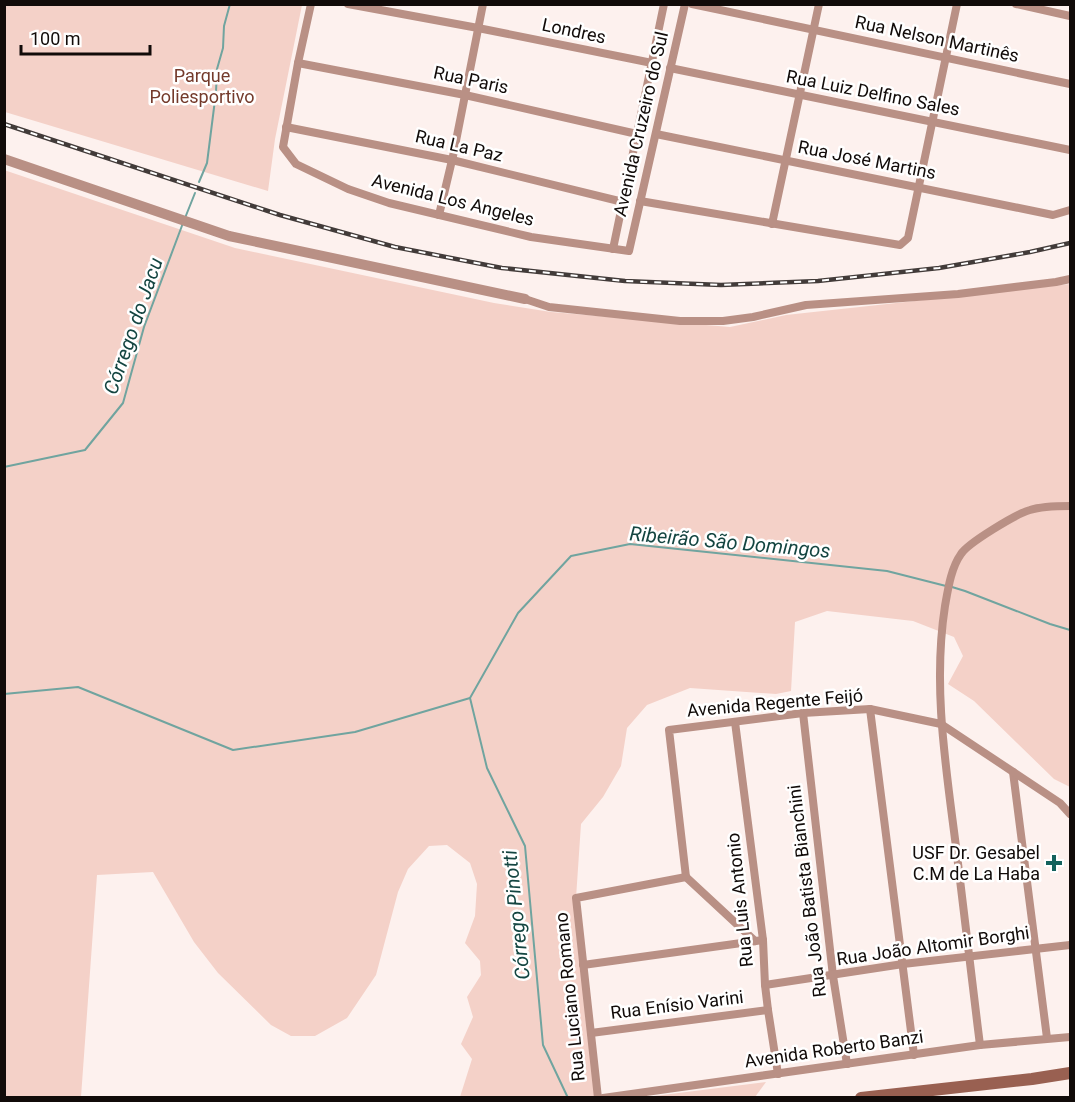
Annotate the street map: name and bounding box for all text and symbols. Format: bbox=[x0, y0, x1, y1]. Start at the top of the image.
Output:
street label: Rua Nelson Martinês bbox=[853, 11, 1021, 66]
street label: Londres bbox=[540, 14, 608, 48]
scale bar bbox=[21, 18, 150, 56]
text: 100 m bbox=[30, 28, 81, 49]
street label: Avenida Cruzeiro do Sul bbox=[609, 29, 672, 218]
street label: Rua Paris bbox=[432, 61, 511, 98]
park label: Parque Poliesportivo bbox=[149, 65, 255, 107]
street label: Rua Luiz Delfino Sales bbox=[785, 65, 962, 120]
street label: Rua La Paz bbox=[413, 125, 505, 166]
street label: Rua José Martins bbox=[796, 136, 938, 183]
street label: Avenida Los Angeles bbox=[370, 169, 536, 230]
water label: Córrego do Jacu bbox=[98, 254, 168, 397]
water label: Ribeirão São Domingos bbox=[629, 521, 831, 563]
street label: Avenida Regente Feijó bbox=[686, 684, 864, 721]
street label: Rua João Batista Bianchini bbox=[783, 784, 830, 999]
street label: Rua Luis Antonio bbox=[722, 832, 757, 968]
place label: USF Dr. Gesabel C.M de La Haba bbox=[912, 842, 1040, 884]
water label: Córrego Pinotti bbox=[497, 849, 535, 981]
marker: USF Dr. Gesabel C.M de La Haba bbox=[1045, 854, 1063, 872]
street label: Rua Luciano Romano bbox=[550, 911, 589, 1083]
street label: Rua João Altomir Borghi bbox=[835, 922, 1031, 969]
street label: Rua Enísio Varini bbox=[609, 986, 745, 1023]
street label: Avenida Roberto Banzi bbox=[743, 1026, 925, 1071]

